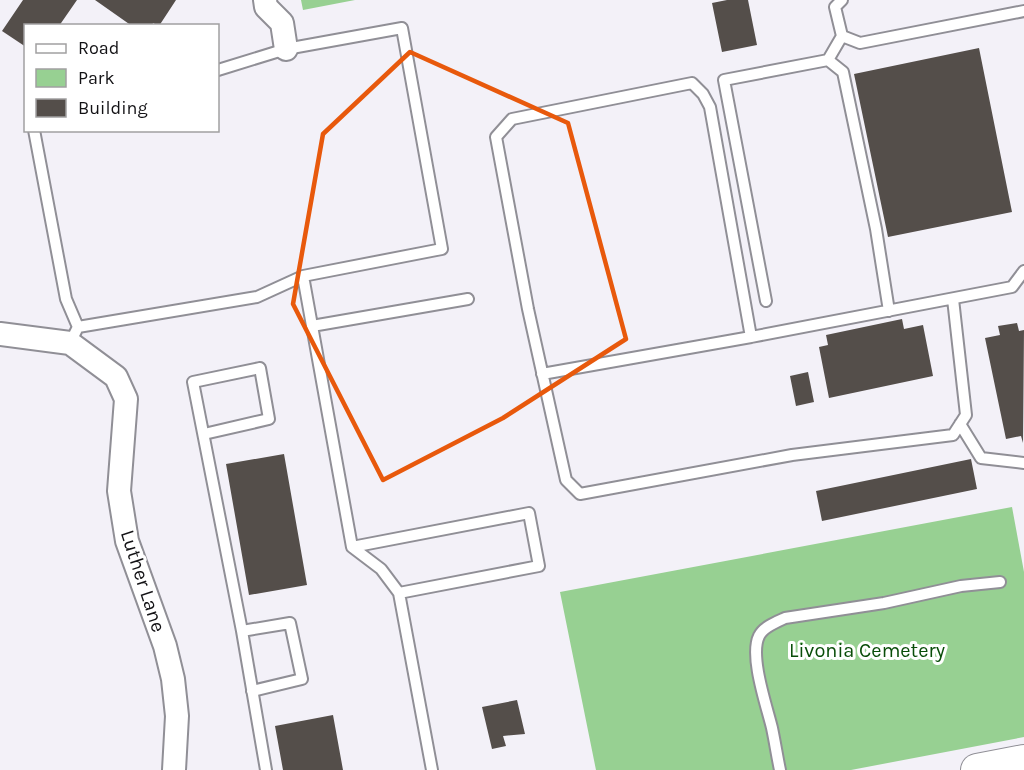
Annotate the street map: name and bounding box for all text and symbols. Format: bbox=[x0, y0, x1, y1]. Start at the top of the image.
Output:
legend bbox=[24, 24, 219, 132]
text: Road bbox=[78, 37, 119, 59]
text: Park bbox=[78, 67, 115, 89]
text: Building bbox=[78, 97, 148, 119]
street label: Luther Lane bbox=[116, 527, 170, 635]
park label: Livonia Cemetery bbox=[789, 639, 945, 662]

